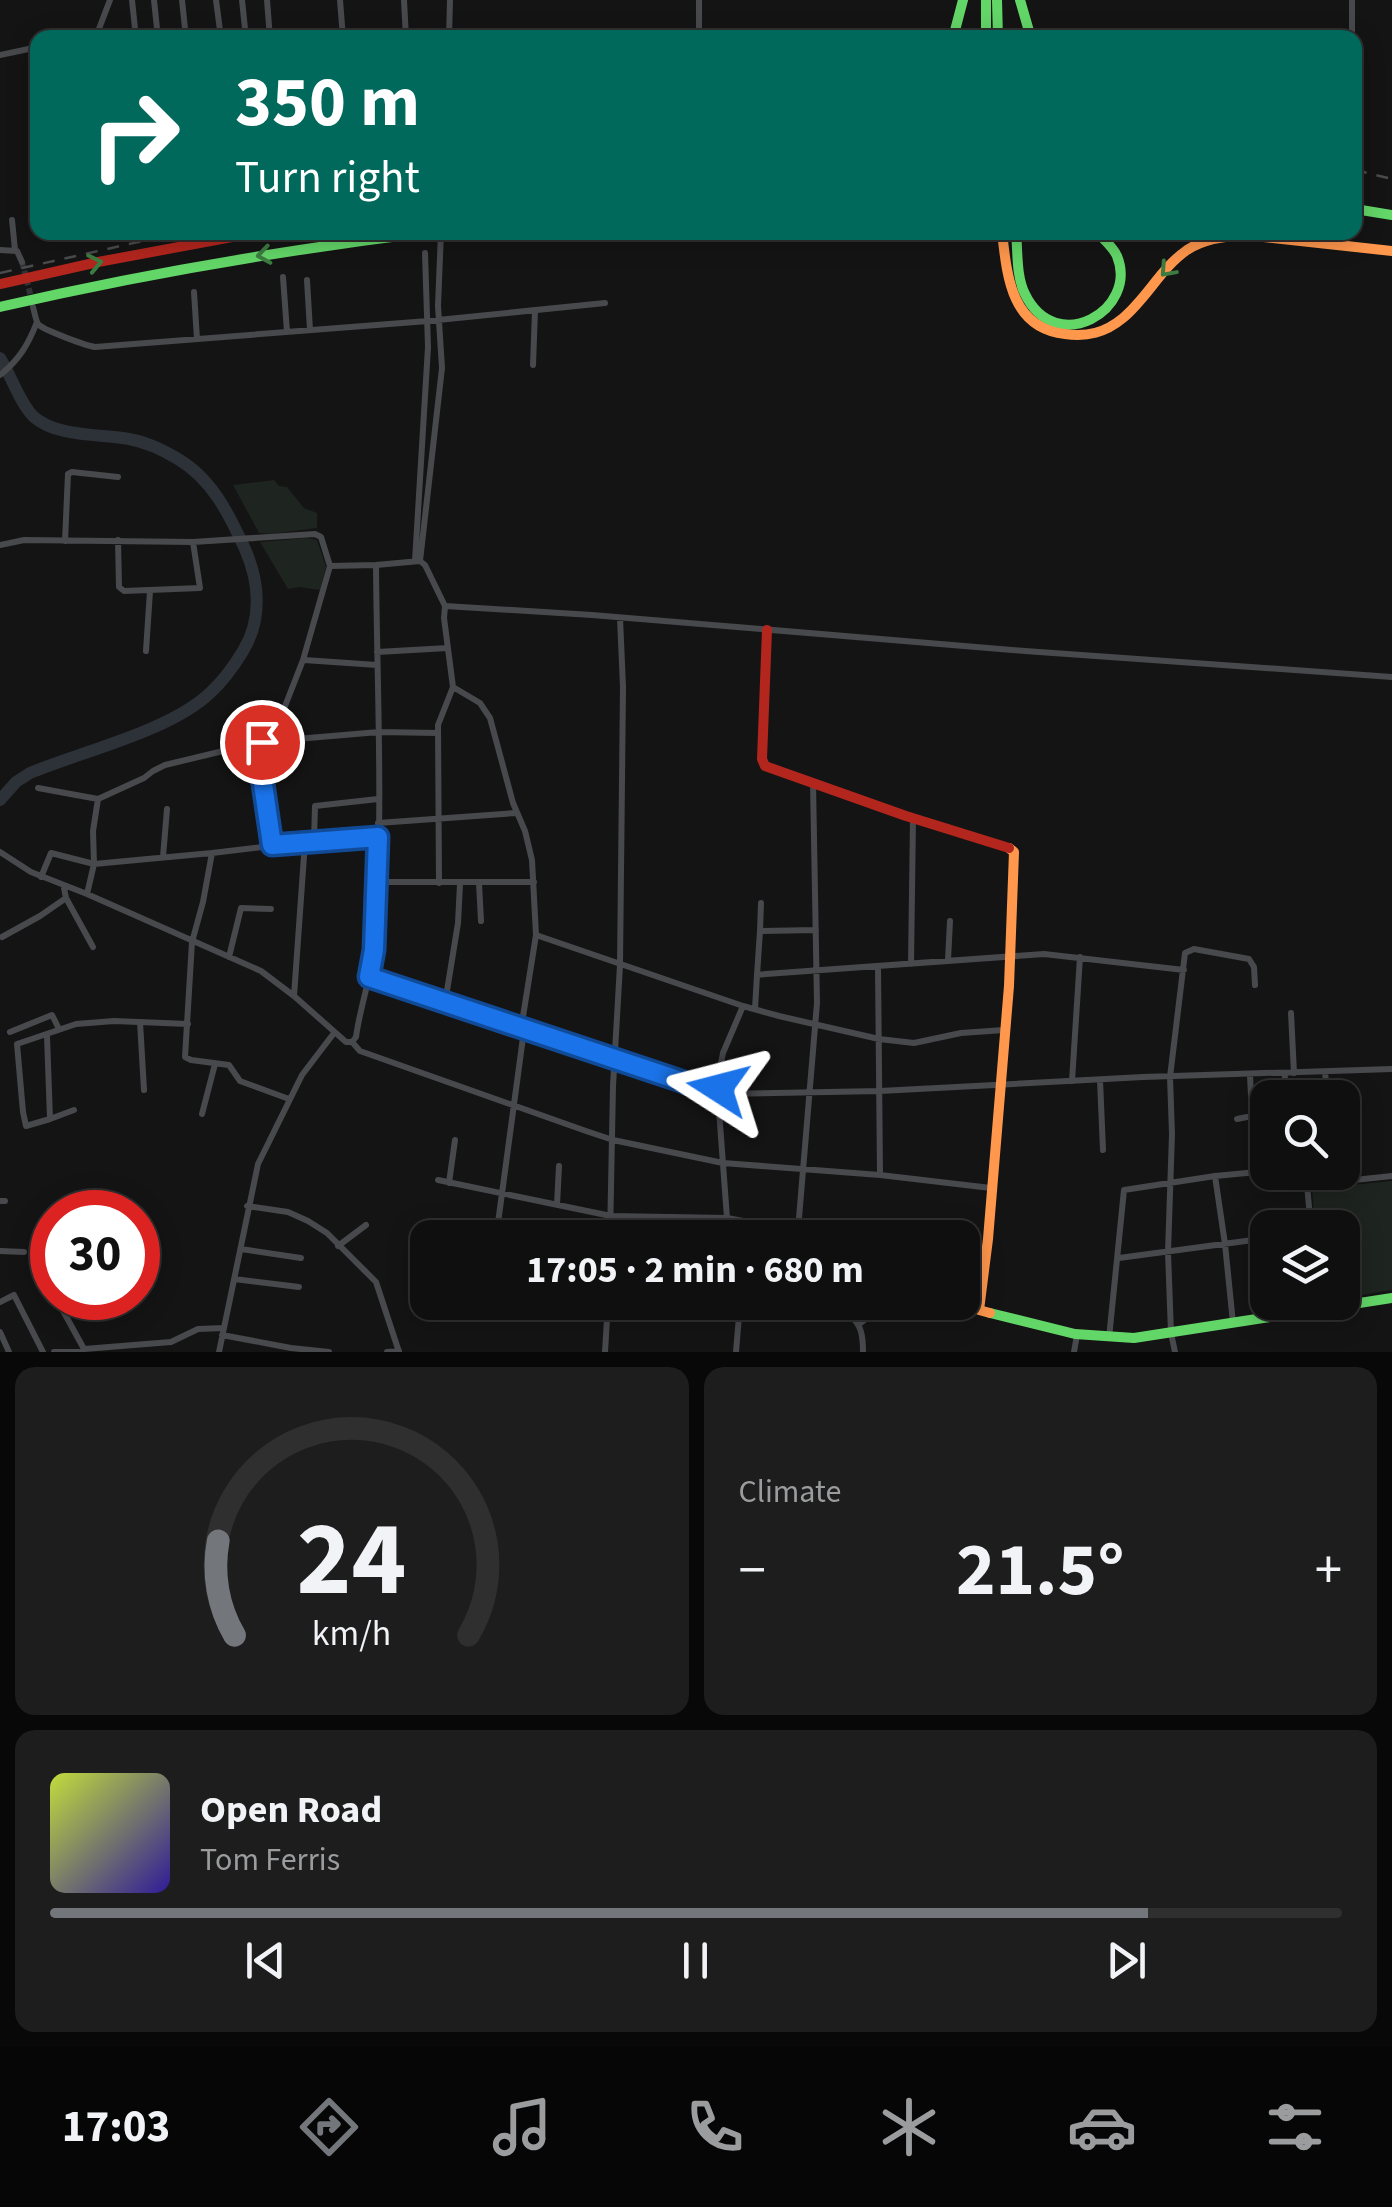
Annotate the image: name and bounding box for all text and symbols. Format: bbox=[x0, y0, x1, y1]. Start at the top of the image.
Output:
text: 350 m bbox=[235, 53, 420, 153]
icon: right bbox=[70, 70, 200, 200]
text: Turn right bbox=[235, 146, 420, 210]
one-way arrow bbox=[256, 244, 273, 265]
one-way arrow bbox=[86, 253, 103, 274]
one-way arrow bbox=[1160, 258, 1178, 277]
pin bbox=[220, 700, 305, 785]
icon: arrive bbox=[235, 715, 290, 770]
position arrow bbox=[666, 1036, 770, 1140]
map controls bbox=[1250, 1080, 1360, 1320]
button: search bbox=[1250, 1080, 1360, 1190]
speed limit sign: 30 bbox=[30, 1190, 160, 1320]
button: layers bbox=[1250, 1210, 1360, 1320]
text: 17:05 · 2 min · 680 m bbox=[526, 1243, 864, 1297]
text: Climate bbox=[739, 1469, 841, 1515]
text: 24 bbox=[297, 1487, 407, 1635]
text: 21.5° bbox=[956, 1517, 1125, 1624]
text: − bbox=[739, 1532, 766, 1610]
text: + bbox=[1315, 1532, 1342, 1610]
text: km/h bbox=[312, 1608, 391, 1659]
text: Open Road bbox=[200, 1783, 382, 1837]
text: Tom Ferris bbox=[200, 1837, 340, 1883]
icon: previous bbox=[238, 1933, 293, 1988]
icon: pause bbox=[668, 1933, 723, 1988]
icon: next bbox=[1099, 1933, 1154, 1988]
icon: directions bbox=[294, 2092, 364, 2162]
icon: music bbox=[487, 2092, 557, 2162]
icon: phone bbox=[680, 2092, 750, 2162]
icon: climate bbox=[874, 2092, 944, 2162]
icon: car bbox=[1067, 2092, 1137, 2162]
icon: filters bbox=[1260, 2092, 1330, 2162]
text: 17:03 bbox=[62, 2095, 170, 2159]

